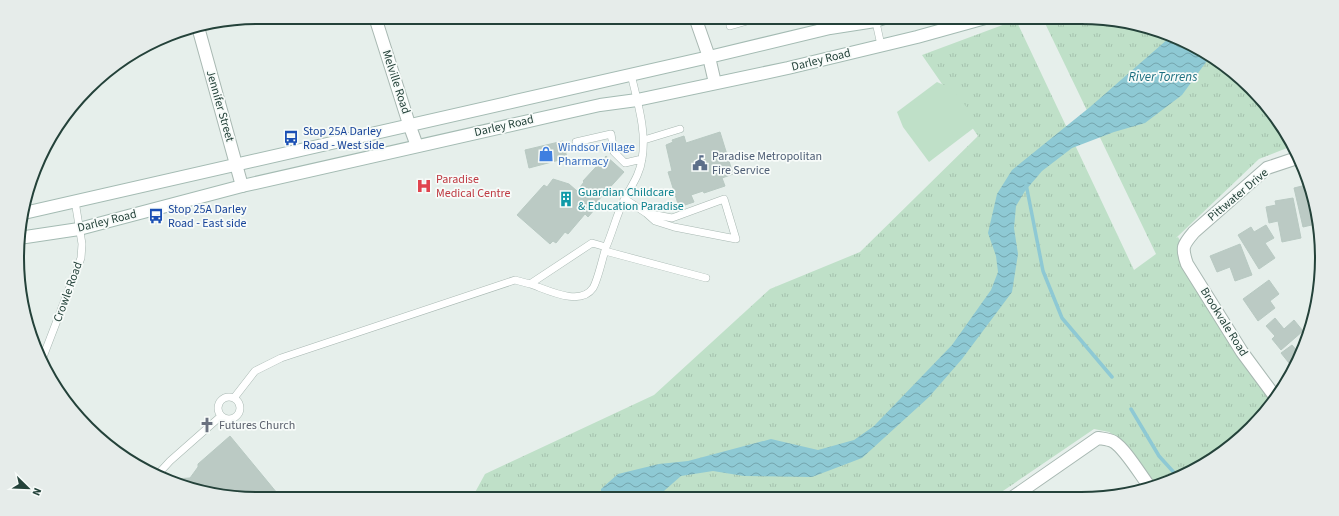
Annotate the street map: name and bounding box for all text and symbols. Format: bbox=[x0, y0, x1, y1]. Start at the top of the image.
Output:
street label: Darley Road bbox=[790, 44, 852, 76]
street label: Melville Road bbox=[378, 48, 414, 116]
street label: Jennifer Street bbox=[202, 68, 238, 144]
water label: River Torrens bbox=[1129, 68, 1197, 86]
street label: Darley Road bbox=[473, 111, 535, 141]
place label: Stop 25A Darley Road - West side bbox=[303, 123, 385, 154]
bus stop icon: Stop 25A Darley Road - West side bbox=[282, 129, 300, 147]
place label: Windsor Village Pharmacy bbox=[558, 139, 635, 170]
shop icon: Windsor Village Pharmacy bbox=[537, 145, 555, 163]
place label: Paradise Metropolitan Fire Service bbox=[712, 148, 822, 179]
public building icon: Paradise Metropolitan Fire Service bbox=[691, 154, 709, 172]
street label: Pittwater Drive bbox=[1204, 165, 1272, 225]
place label: Paradise Medical Centre bbox=[436, 171, 511, 202]
hospital icon: Paradise Medical Centre bbox=[415, 177, 433, 195]
place label: Guardian Childcare & Education Paradise bbox=[578, 184, 684, 215]
building icon: Guardian Childcare & Education Paradise bbox=[557, 190, 575, 208]
place label: Stop 25A Darley Road - East side bbox=[168, 201, 247, 232]
street label: Darley Road bbox=[76, 205, 138, 237]
bus stop icon: Stop 25A Darley Road - East side bbox=[147, 207, 165, 225]
street label: Crowle Road bbox=[49, 259, 87, 325]
street label: Brookvale Road bbox=[1196, 284, 1252, 360]
church icon: Futures Church bbox=[198, 416, 216, 434]
place label: Futures Church bbox=[219, 417, 295, 434]
north arrow bbox=[8, 468, 48, 508]
text: N bbox=[28, 485, 45, 498]

